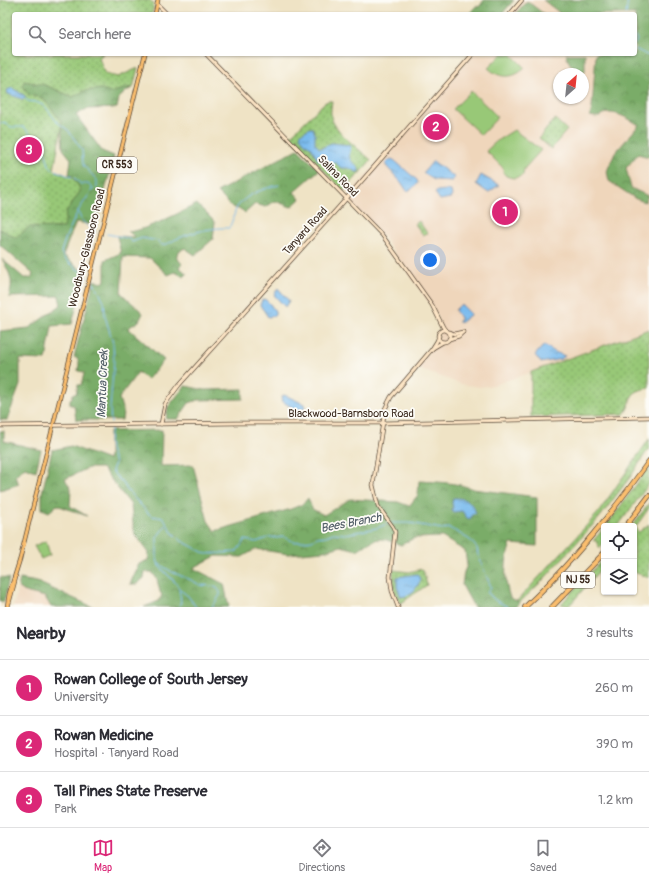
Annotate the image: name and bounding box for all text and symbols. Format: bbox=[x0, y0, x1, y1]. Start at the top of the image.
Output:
search box bbox=[12, 12, 637, 56]
icon: search bbox=[26, 23, 48, 45]
text: Search here bbox=[58, 25, 131, 44]
north arrow bbox=[553, 68, 589, 104]
pin: 2 bbox=[423, 112, 449, 142]
pin: 3 bbox=[16, 135, 42, 165]
street label: Salina Road bbox=[315, 153, 361, 199]
road number: CR 553 bbox=[97, 157, 137, 173]
street label: Woodbury-Glassboro Road bbox=[66, 187, 108, 309]
pin: 1 bbox=[492, 197, 518, 227]
street label: Tanyard Road bbox=[280, 204, 330, 258]
your location bbox=[420, 250, 440, 270]
water label: Mantua Creek bbox=[94, 349, 112, 418]
street label: Blackwood-Barnsboro Road bbox=[288, 407, 414, 420]
water label: Bees Branch bbox=[319, 510, 384, 536]
map controls bbox=[601, 523, 637, 595]
button: locate bbox=[601, 523, 637, 559]
button: layers bbox=[601, 559, 637, 595]
road number: NJ 55 bbox=[561, 572, 595, 588]
text: Nearby bbox=[16, 623, 65, 644]
text: 3 results bbox=[586, 625, 633, 641]
text: Rowan College of South Jersey bbox=[54, 670, 248, 689]
text: 1 bbox=[26, 680, 32, 696]
text: 260 m bbox=[595, 680, 633, 696]
text: University bbox=[54, 689, 108, 705]
text: Rowan Medicine bbox=[54, 726, 153, 745]
text: 2 bbox=[25, 736, 33, 752]
text: 390 m bbox=[596, 736, 633, 752]
text: Hospital · Tanyard Road bbox=[54, 745, 179, 761]
text: Tall Pines State Preserve bbox=[54, 782, 207, 801]
text: 3 bbox=[25, 792, 33, 808]
text: 1.2 km bbox=[598, 792, 633, 808]
text: Park bbox=[54, 801, 77, 817]
tab: Map bbox=[92, 837, 114, 874]
tab: Directions bbox=[298, 837, 345, 874]
tab: Saved bbox=[530, 837, 557, 874]

